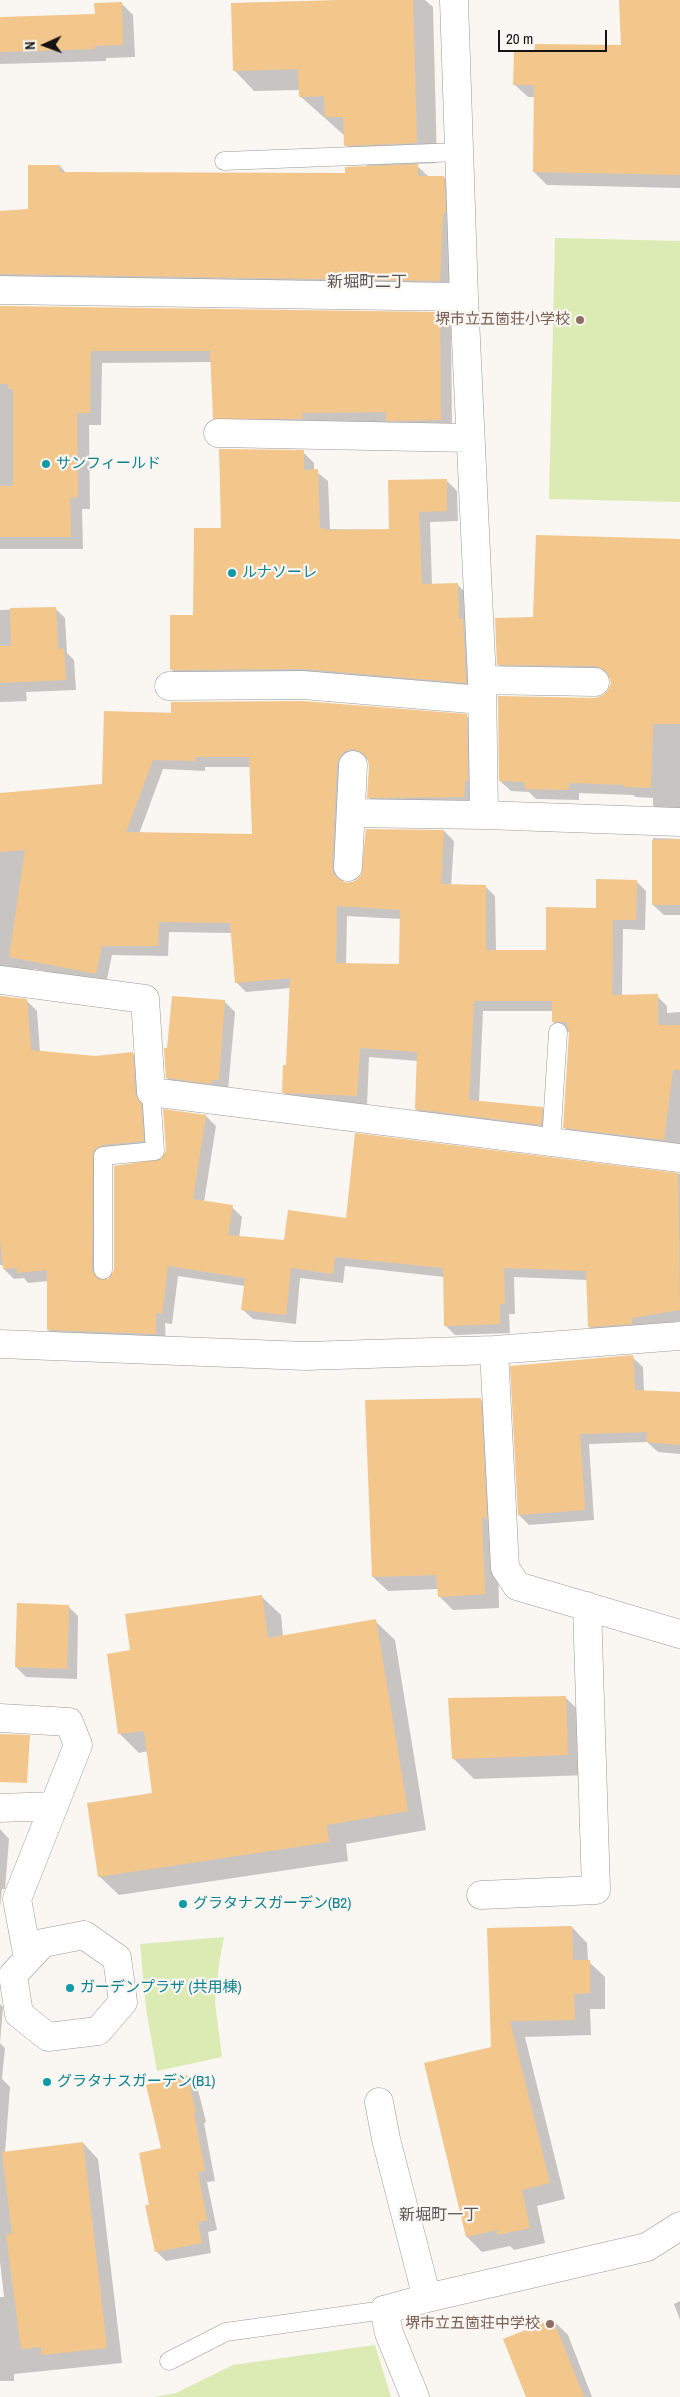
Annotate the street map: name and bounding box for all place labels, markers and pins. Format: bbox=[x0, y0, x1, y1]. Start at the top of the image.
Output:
place label: 堺市立五箇荘小学校 bbox=[435, 311, 570, 329]
marker: 堺市立五箇荘小学校 bbox=[574, 314, 586, 326]
place label: サンフィールド bbox=[56, 455, 161, 473]
marker: サンフィールド bbox=[40, 458, 52, 470]
place label: ルナソーレ bbox=[242, 564, 317, 582]
marker: ルナソーレ bbox=[226, 567, 238, 579]
place label: グラタナスガーデン(B2) bbox=[193, 1895, 351, 1913]
marker: グラタナスガーデン(B2) bbox=[177, 1898, 189, 1910]
place label: ガーデンプラザ (共用棟) bbox=[80, 1979, 242, 1997]
marker: ガーデンプラザ (共用棟) bbox=[64, 1982, 76, 1994]
place label: グラタナスガーデン(B1) bbox=[57, 2073, 215, 2091]
marker: グラタナスガーデン(B1) bbox=[41, 2076, 53, 2088]
place label: 堺市立五箇荘中学校 bbox=[405, 2315, 540, 2333]
marker: 堺市立五箇荘中学校 bbox=[544, 2318, 556, 2330]

